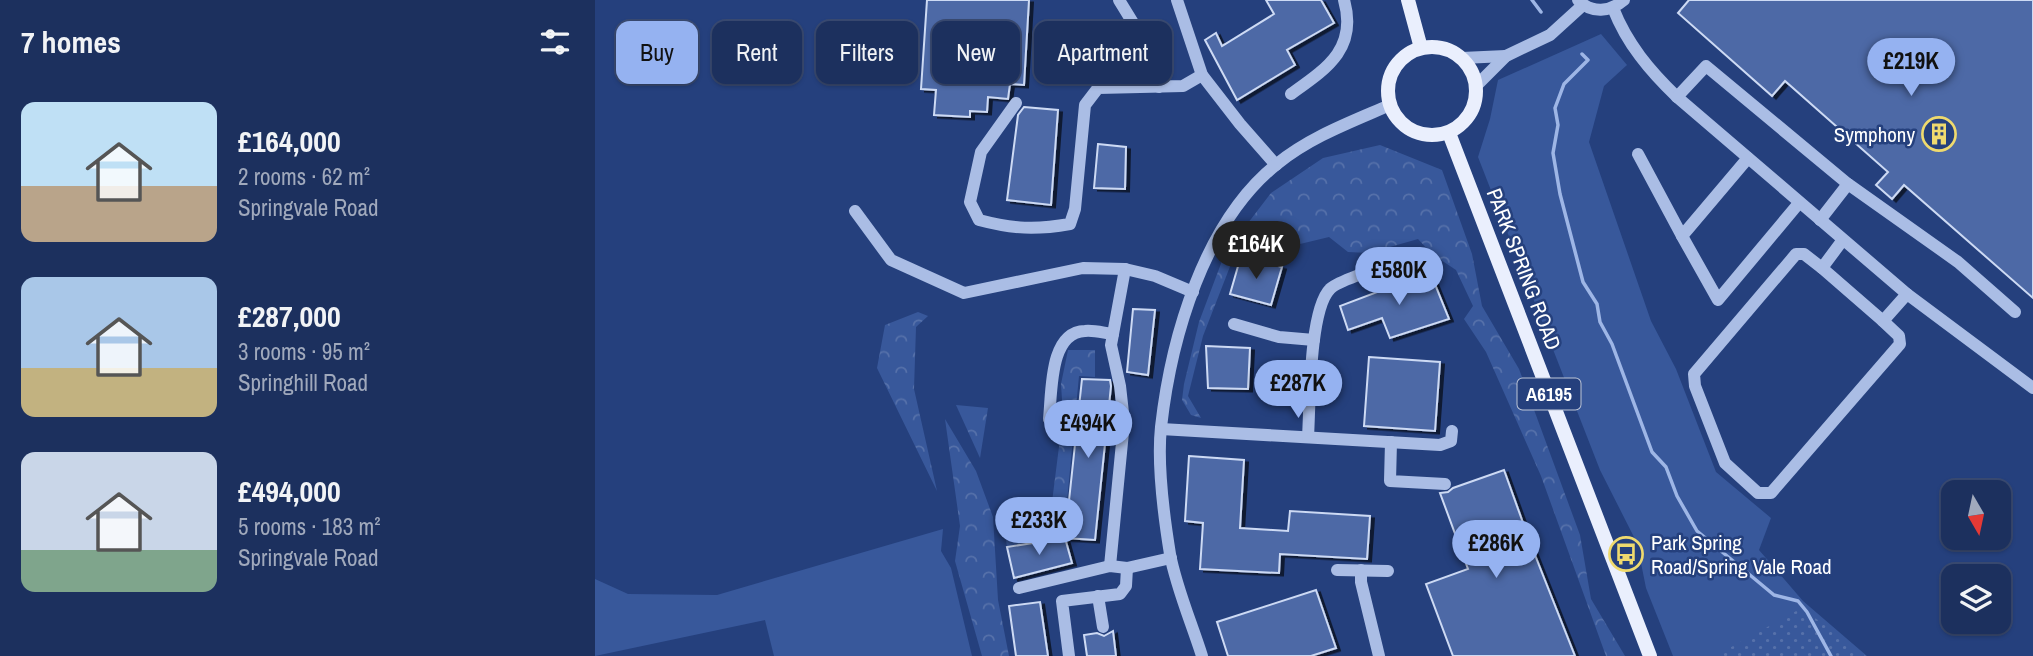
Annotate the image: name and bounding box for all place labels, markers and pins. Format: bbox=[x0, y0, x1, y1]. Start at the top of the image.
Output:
pin: £219K bbox=[1862, 38, 1960, 98]
building icon: Symphony bbox=[1920, 115, 1958, 153]
place label: Symphony bbox=[1834, 120, 1915, 149]
pin: £164K bbox=[1207, 222, 1305, 281]
pin: £580K bbox=[1350, 247, 1448, 307]
pin: £287K bbox=[1249, 360, 1347, 420]
pin: £494K bbox=[1039, 400, 1137, 460]
pin: £233K bbox=[990, 498, 1088, 557]
pin: £286K bbox=[1447, 520, 1545, 580]
place label: Park Spring Road/Spring Vale Road bbox=[1651, 528, 1832, 581]
bus stop icon: Park Spring Road/Spring Vale Road bbox=[1607, 535, 1645, 573]

